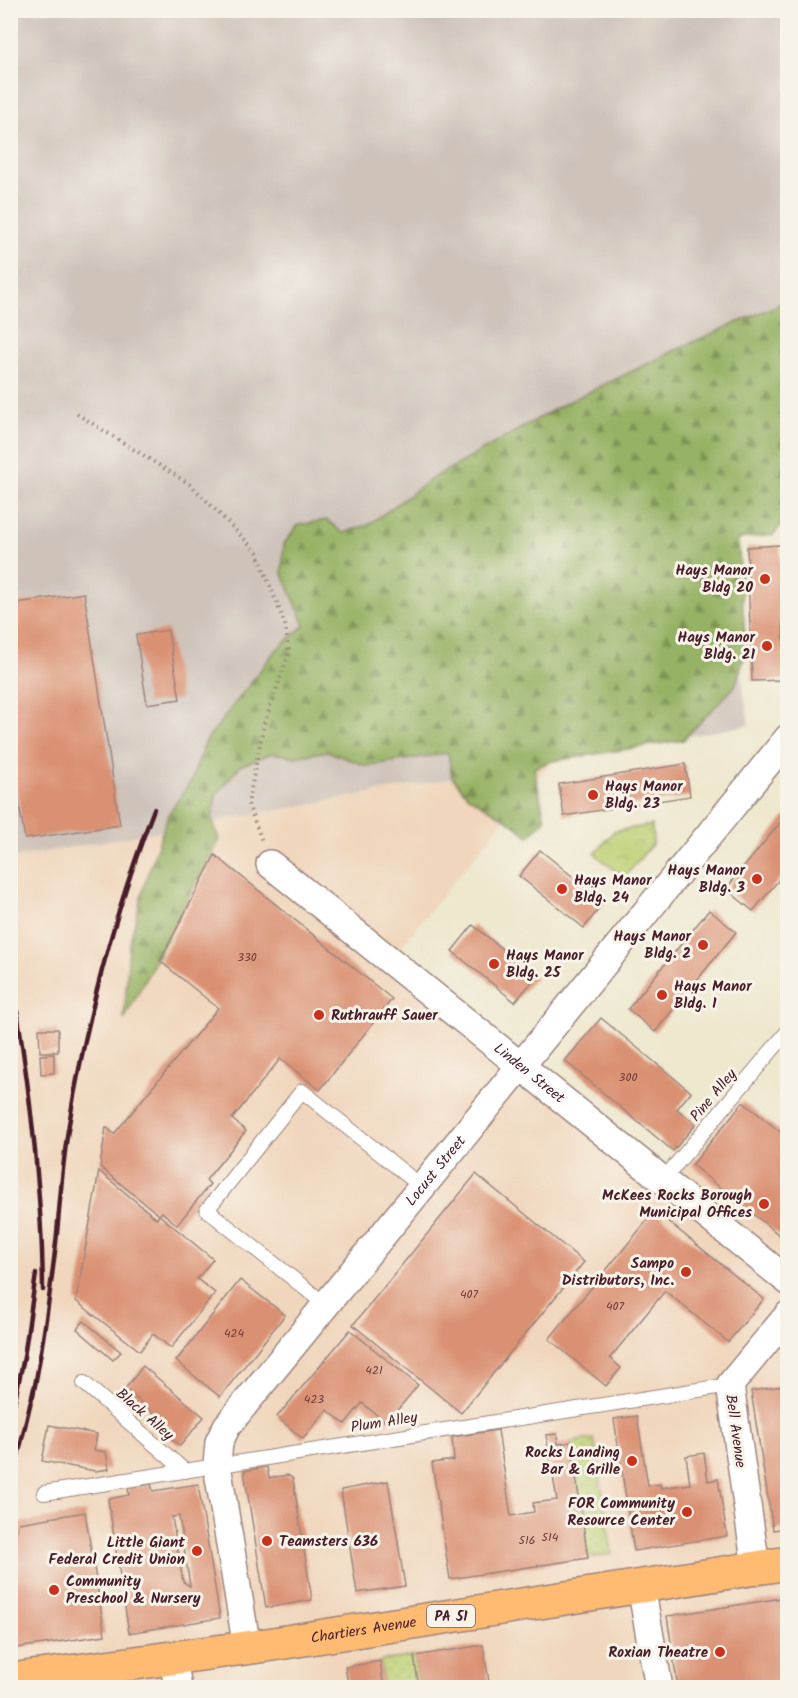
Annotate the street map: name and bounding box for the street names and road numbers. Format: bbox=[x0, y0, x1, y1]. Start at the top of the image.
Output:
street label: Linden Street bbox=[488, 1037, 570, 1110]
street label: Pine Alley bbox=[684, 1063, 744, 1127]
street label: Locust Street bbox=[400, 1130, 472, 1212]
street label: Black Alley bbox=[110, 1383, 179, 1447]
street label: Bell Avenue bbox=[718, 1393, 752, 1470]
street label: Plum Alley bbox=[349, 1406, 420, 1440]
road number: PA 51 bbox=[427, 1605, 475, 1627]
street label: Chartiers Avenue bbox=[309, 1611, 418, 1651]

